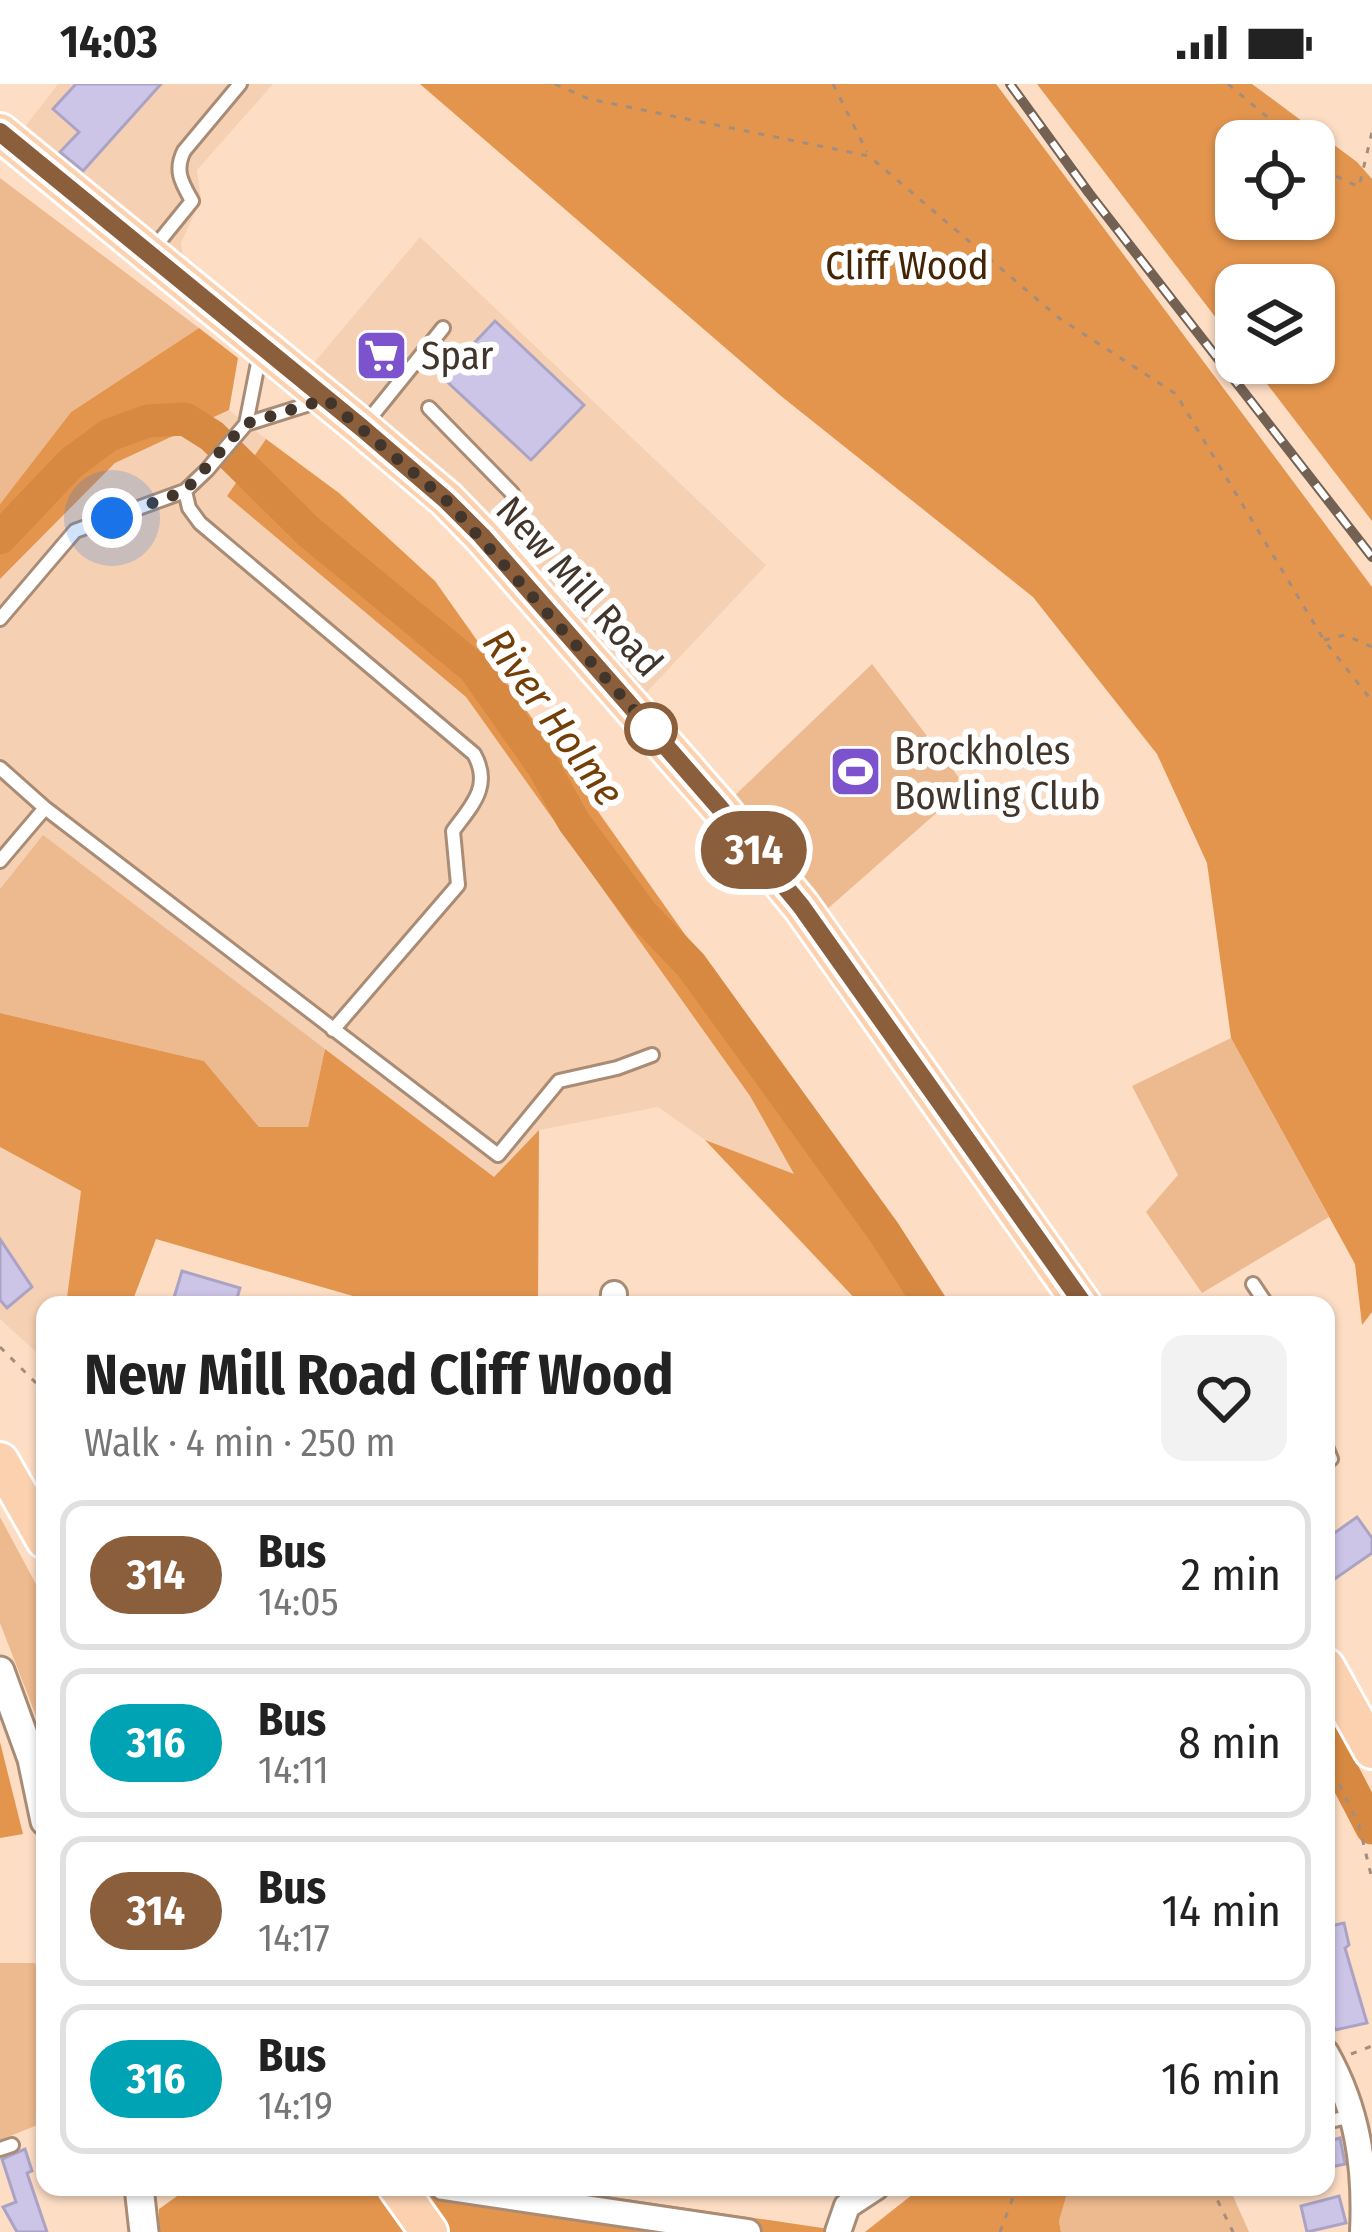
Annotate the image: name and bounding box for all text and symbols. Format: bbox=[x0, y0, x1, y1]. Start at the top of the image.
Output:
text: 14:03 bbox=[60, 15, 158, 69]
map controls bbox=[1215, 120, 1335, 384]
button: locate bbox=[1215, 120, 1335, 240]
park label: Cliff Wood bbox=[825, 243, 989, 289]
button: layers bbox=[1215, 264, 1335, 384]
supermarket icon: Spar bbox=[354, 327, 410, 383]
place label: Spar bbox=[421, 333, 494, 379]
street label: New Mill Road bbox=[487, 487, 672, 686]
your location bbox=[82, 488, 142, 548]
water label: River Holme bbox=[472, 619, 634, 816]
unlabelled marker bbox=[626, 704, 676, 754]
place label: Brockholes Bowling Club bbox=[894, 728, 1100, 819]
sports icon: Brockholes Bowling Club bbox=[827, 744, 883, 800]
line badge: 314 bbox=[685, 811, 823, 889]
text: 314 bbox=[725, 825, 783, 875]
button: heart bbox=[1161, 1335, 1287, 1461]
text: New Mill Road Cliff Wood bbox=[84, 1341, 674, 1409]
text: Walk · 4 min · 250 m bbox=[84, 1420, 395, 1466]
text: Bus bbox=[258, 1525, 326, 1579]
text: 2 min bbox=[1181, 1548, 1281, 1602]
text: 314 bbox=[127, 1550, 185, 1600]
text: 14:05 bbox=[258, 1579, 339, 1625]
text: Bus bbox=[258, 1693, 326, 1747]
text: 8 min bbox=[1178, 1716, 1281, 1770]
text: 316 bbox=[127, 1718, 185, 1768]
text: 14:11 bbox=[258, 1747, 329, 1793]
text: Bus bbox=[258, 1861, 326, 1915]
text: 14 min bbox=[1161, 1884, 1281, 1938]
text: 314 bbox=[127, 1886, 185, 1936]
text: 14:17 bbox=[258, 1915, 330, 1961]
text: Bus bbox=[258, 2029, 326, 2083]
text: 16 min bbox=[1161, 2052, 1281, 2106]
text: 316 bbox=[127, 2054, 185, 2104]
text: 14:19 bbox=[258, 2083, 333, 2129]

